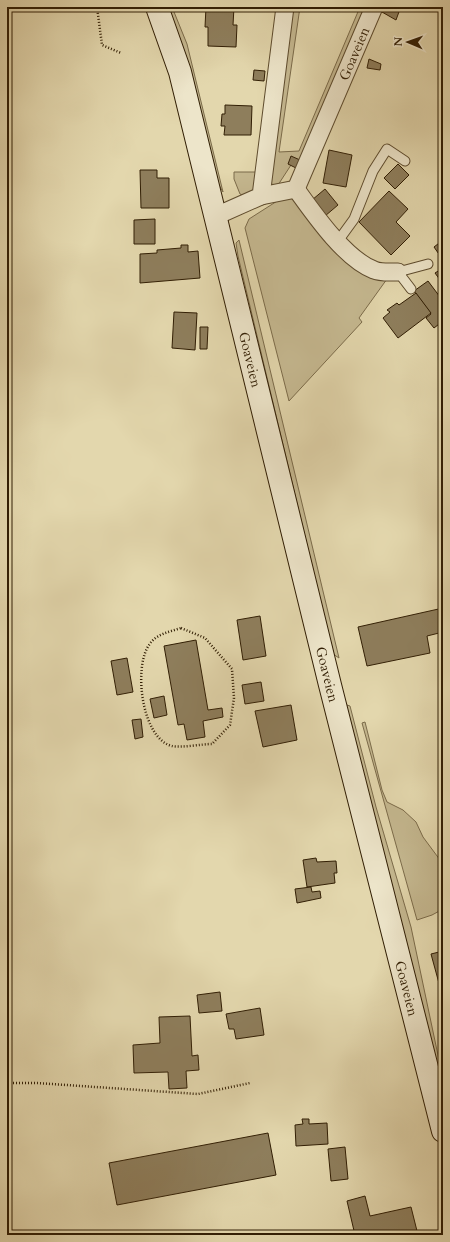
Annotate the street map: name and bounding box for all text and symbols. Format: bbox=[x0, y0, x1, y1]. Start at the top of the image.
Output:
north arrow bbox=[388, 22, 428, 62]
street label: Goaveien bbox=[335, 24, 374, 83]
text: N bbox=[391, 36, 406, 47]
street label: Goaveien bbox=[234, 330, 266, 389]
street label: Goaveien bbox=[311, 645, 343, 704]
street label: Goaveien bbox=[390, 959, 423, 1018]

